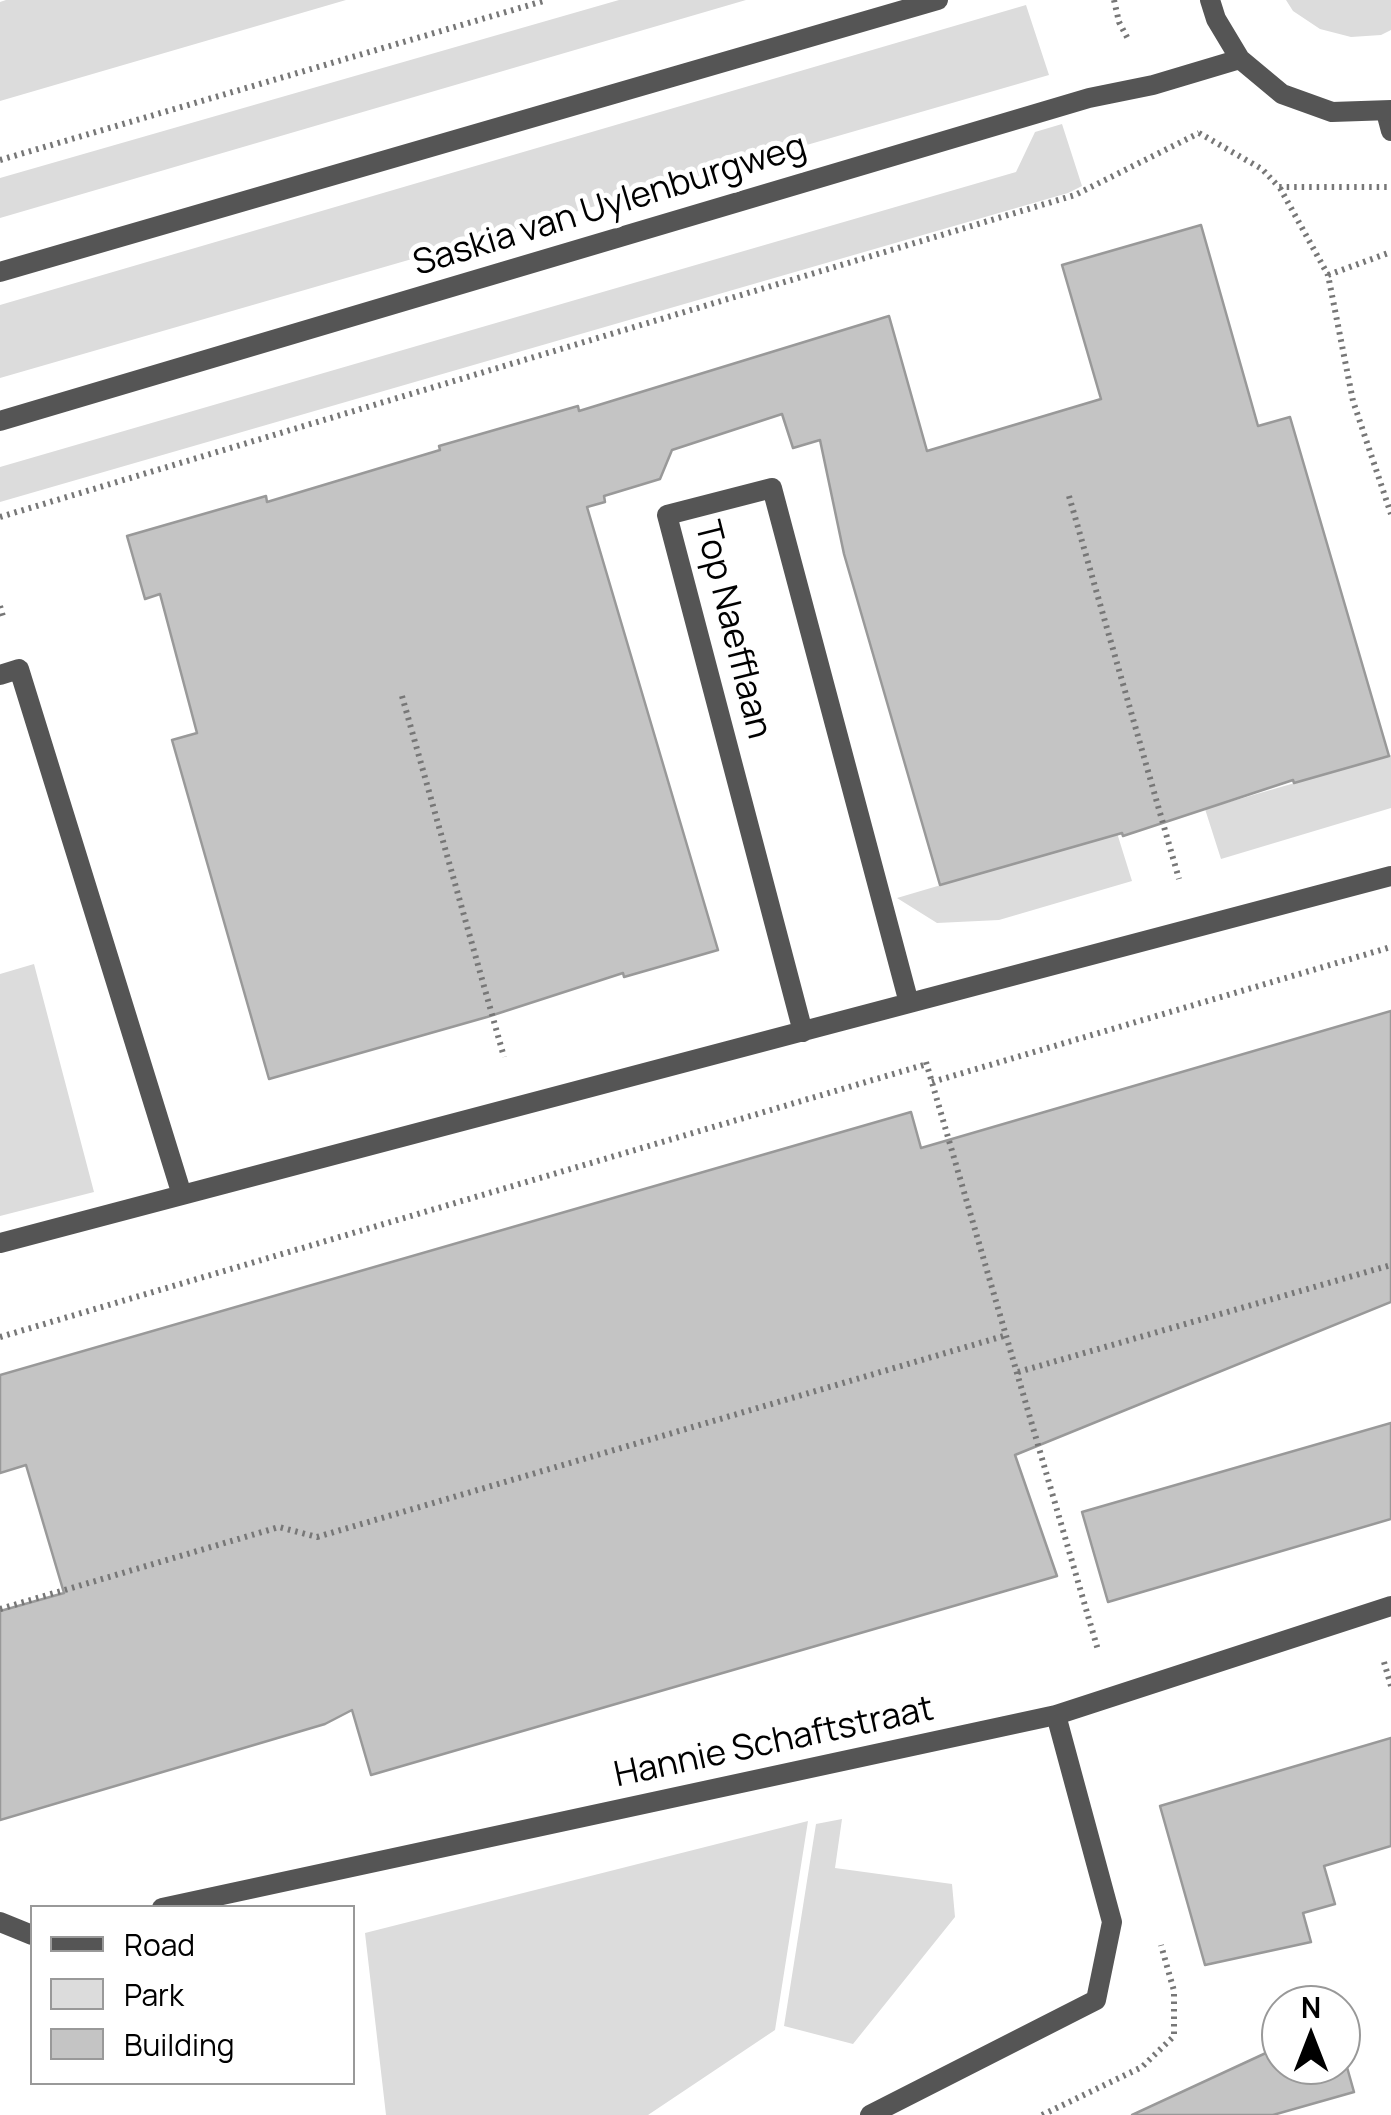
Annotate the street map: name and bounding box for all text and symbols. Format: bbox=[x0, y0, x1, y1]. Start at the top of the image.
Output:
street label: Saskia van Uylenburgweg bbox=[408, 126, 812, 286]
street label: Top Naefflaan bbox=[685, 517, 779, 743]
street label: Hannie Schaftstraat bbox=[610, 1689, 938, 1797]
legend bbox=[30, 1905, 355, 2085]
text: Road bbox=[124, 1924, 195, 1965]
text: Park bbox=[124, 1974, 184, 2015]
north arrow bbox=[1261, 1985, 1361, 2085]
text: N bbox=[1301, 1988, 1321, 2026]
text: Building bbox=[124, 2024, 235, 2065]

